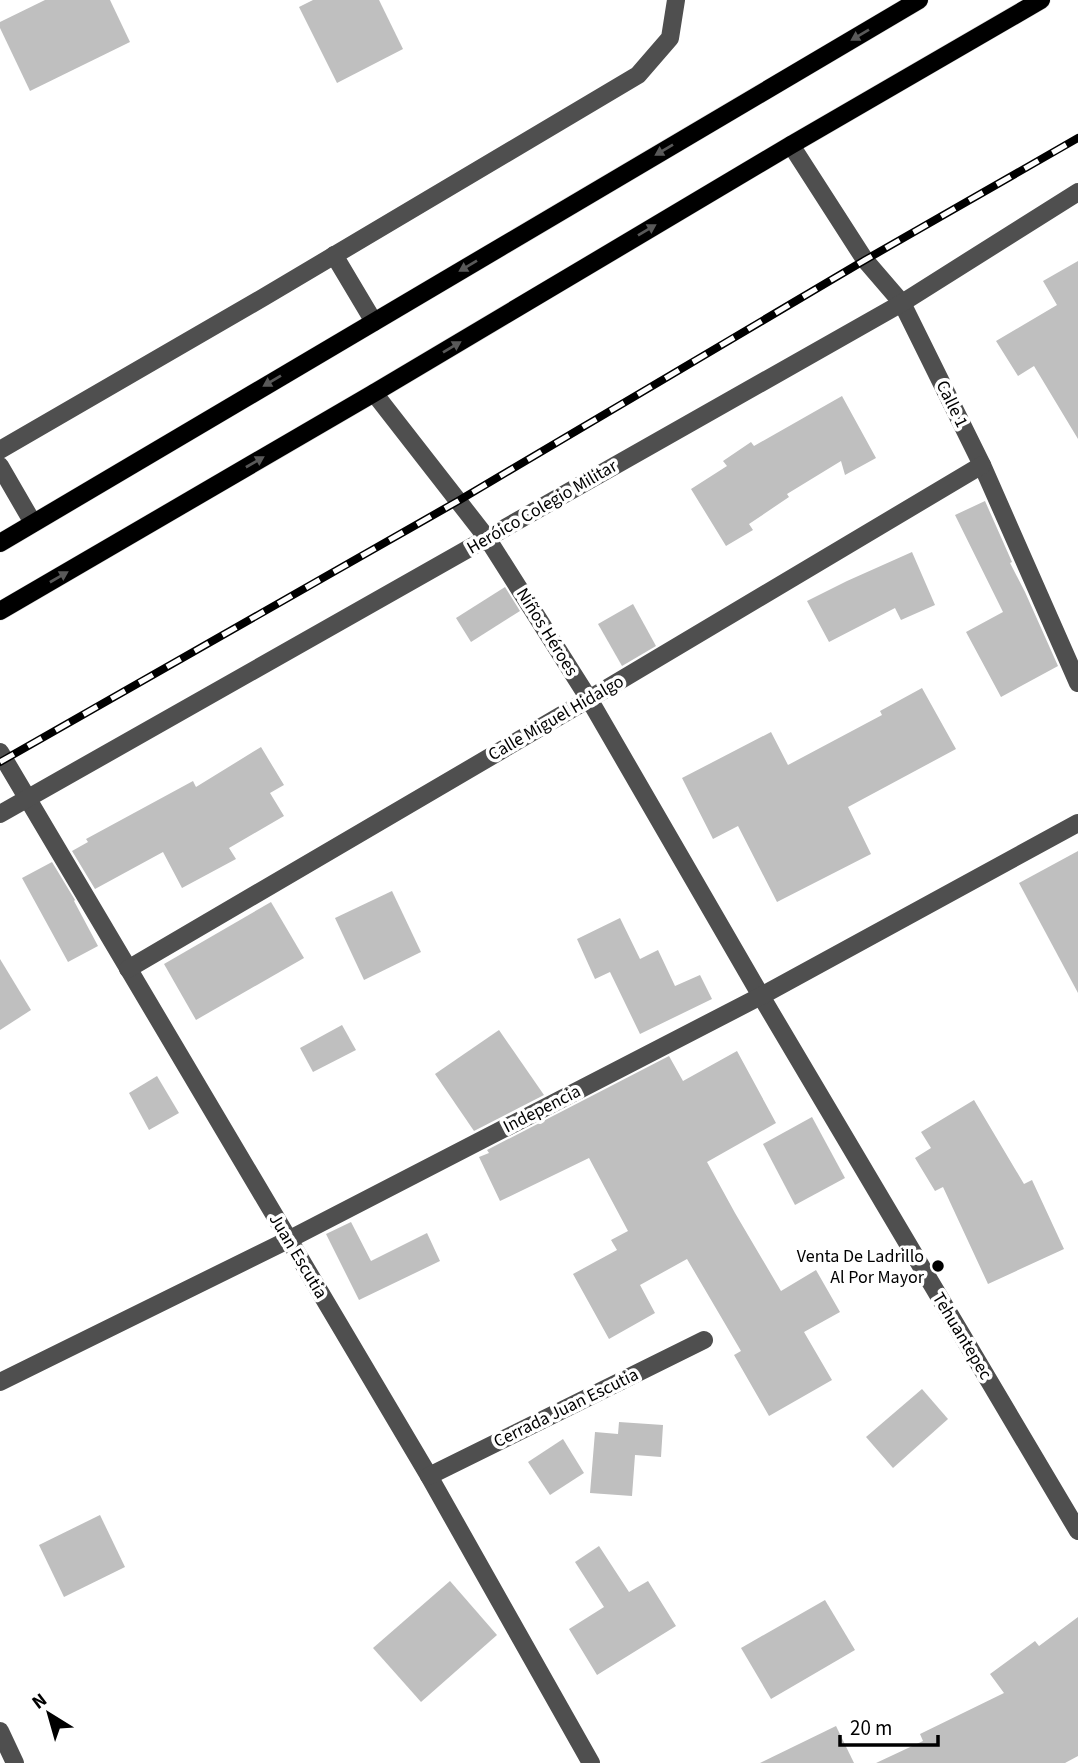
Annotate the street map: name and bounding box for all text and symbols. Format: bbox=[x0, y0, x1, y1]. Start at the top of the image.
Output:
one-way arrow bbox=[851, 28, 870, 41]
one-way arrow bbox=[655, 144, 674, 156]
one-way arrow bbox=[638, 224, 657, 237]
one-way arrow bbox=[459, 260, 478, 272]
one-way arrow bbox=[442, 340, 461, 353]
one-way arrow bbox=[263, 375, 282, 388]
street label: Calle 1 bbox=[930, 376, 974, 432]
street label: Heróico Colegio Militar bbox=[462, 453, 622, 560]
one-way arrow bbox=[246, 456, 265, 468]
one-way arrow bbox=[49, 571, 69, 583]
street label: Niños Héroes bbox=[510, 583, 584, 681]
street label: Calle Miguel Hidalgo bbox=[484, 669, 628, 767]
street label: Indepencia bbox=[499, 1079, 585, 1139]
street label: Juan Escutia bbox=[263, 1209, 333, 1303]
place label: Venta De Ladrillo Al Por Mayor bbox=[797, 1244, 925, 1290]
marker: Venta De Ladrillo Al Por Mayor bbox=[930, 1258, 946, 1274]
street label: Tehuantepec bbox=[926, 1288, 998, 1384]
street label: Cerrada Juan Escutia bbox=[489, 1362, 643, 1454]
north arrow bbox=[14, 1679, 84, 1749]
text: N bbox=[26, 1687, 53, 1716]
scale bar bbox=[840, 1704, 938, 1748]
text: 20 m bbox=[850, 1713, 892, 1743]

